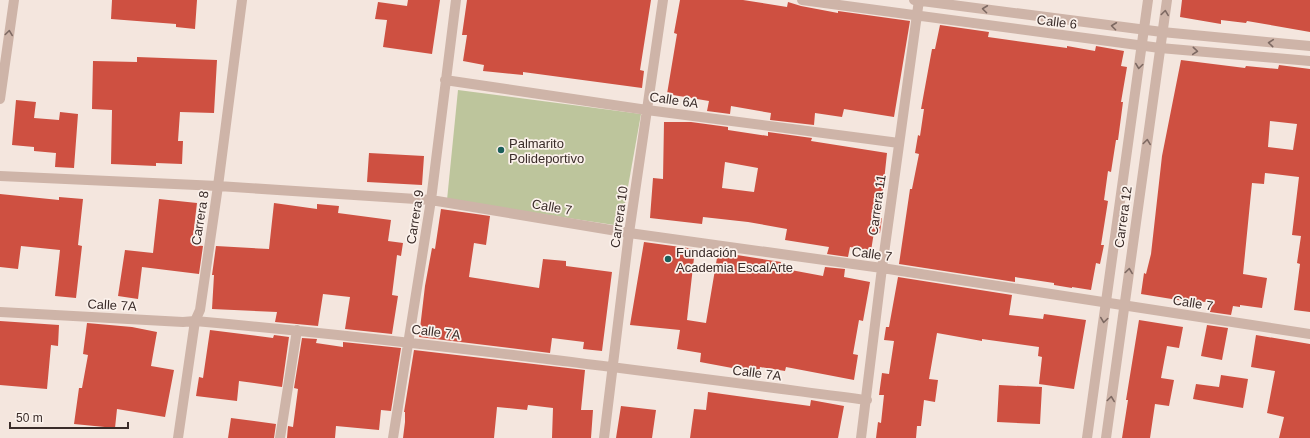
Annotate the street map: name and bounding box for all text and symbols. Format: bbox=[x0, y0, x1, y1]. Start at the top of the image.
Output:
one-way arrow bbox=[982, 5, 988, 14]
one-way arrow bbox=[1160, 10, 1169, 16]
street label: Calle 6 bbox=[1036, 12, 1078, 32]
one-way arrow bbox=[1111, 22, 1117, 31]
one-way arrow bbox=[4, 30, 13, 36]
one-way arrow bbox=[1268, 38, 1274, 47]
one-way arrow bbox=[1191, 46, 1198, 55]
one-way arrow bbox=[1135, 63, 1144, 69]
street label: Calle 6A bbox=[649, 89, 700, 111]
place label: Palmarito Polideportivo bbox=[509, 136, 584, 166]
one-way arrow bbox=[1142, 139, 1151, 145]
marker: Palmarito Polideportivo bbox=[496, 145, 506, 155]
street label: Carrera 11 bbox=[865, 174, 889, 236]
street label: Carrera 10 bbox=[607, 185, 631, 249]
street label: Carrera 12 bbox=[1111, 185, 1135, 249]
street label: Carrera 9 bbox=[403, 189, 427, 245]
street label: Carrera 8 bbox=[188, 190, 212, 246]
street label: Calle 7 bbox=[531, 196, 573, 218]
street label: Calle 7 bbox=[851, 244, 893, 264]
place label: Fundación Academia EscalArte bbox=[676, 245, 793, 275]
marker: Fundación Academia EscalArte bbox=[663, 254, 673, 264]
one-way arrow bbox=[1124, 268, 1133, 274]
street label: Calle 7 bbox=[1172, 292, 1214, 314]
street label: Calle 7A bbox=[87, 296, 137, 314]
one-way arrow bbox=[1100, 317, 1109, 323]
street label: Calle 7A bbox=[411, 322, 462, 342]
street label: Calle 7A bbox=[732, 363, 783, 383]
one-way arrow bbox=[1106, 396, 1115, 402]
scale bar bbox=[10, 404, 128, 430]
text: 50 m bbox=[16, 411, 43, 425]

